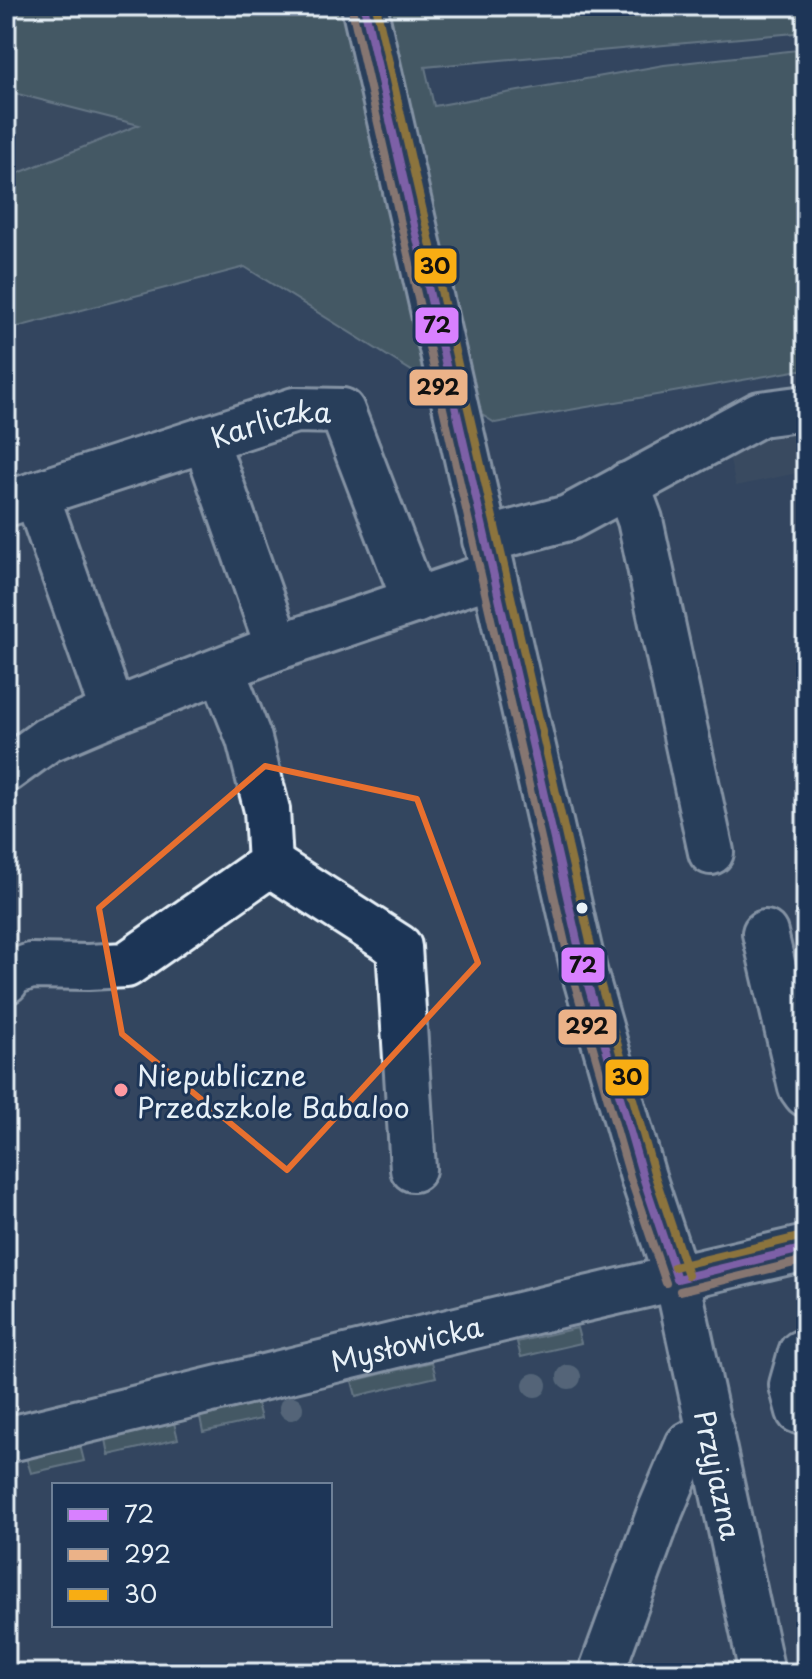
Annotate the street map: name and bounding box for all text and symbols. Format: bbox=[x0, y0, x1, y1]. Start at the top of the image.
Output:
line badge: 30 bbox=[413, 247, 458, 285]
text: 30 bbox=[420, 248, 450, 281]
line badge: 72 bbox=[414, 306, 460, 345]
text: 72 bbox=[423, 307, 451, 340]
line badge: 292 bbox=[408, 368, 469, 407]
text: 292 bbox=[416, 369, 460, 402]
street label: Karliczka bbox=[205, 389, 332, 458]
unlabelled marker bbox=[574, 900, 590, 916]
line badge: 72 bbox=[560, 946, 606, 984]
text: 72 bbox=[569, 947, 597, 980]
line badge: 292 bbox=[557, 1008, 618, 1046]
text: 292 bbox=[565, 1008, 609, 1041]
place label: Niepubliczne Przedszkole Babaloo bbox=[137, 1053, 410, 1128]
line badge: 30 bbox=[604, 1058, 650, 1097]
text: 30 bbox=[612, 1059, 642, 1092]
marker: Niepubliczne Przedszkole Babaloo bbox=[112, 1081, 130, 1099]
street label: Mysłowicka bbox=[326, 1303, 487, 1382]
street label: Przyjazna bbox=[684, 1406, 754, 1545]
legend bbox=[52, 1483, 332, 1627]
text: 72 bbox=[124, 1495, 154, 1531]
text: 292 bbox=[124, 1535, 171, 1571]
text: 30 bbox=[124, 1575, 157, 1611]

